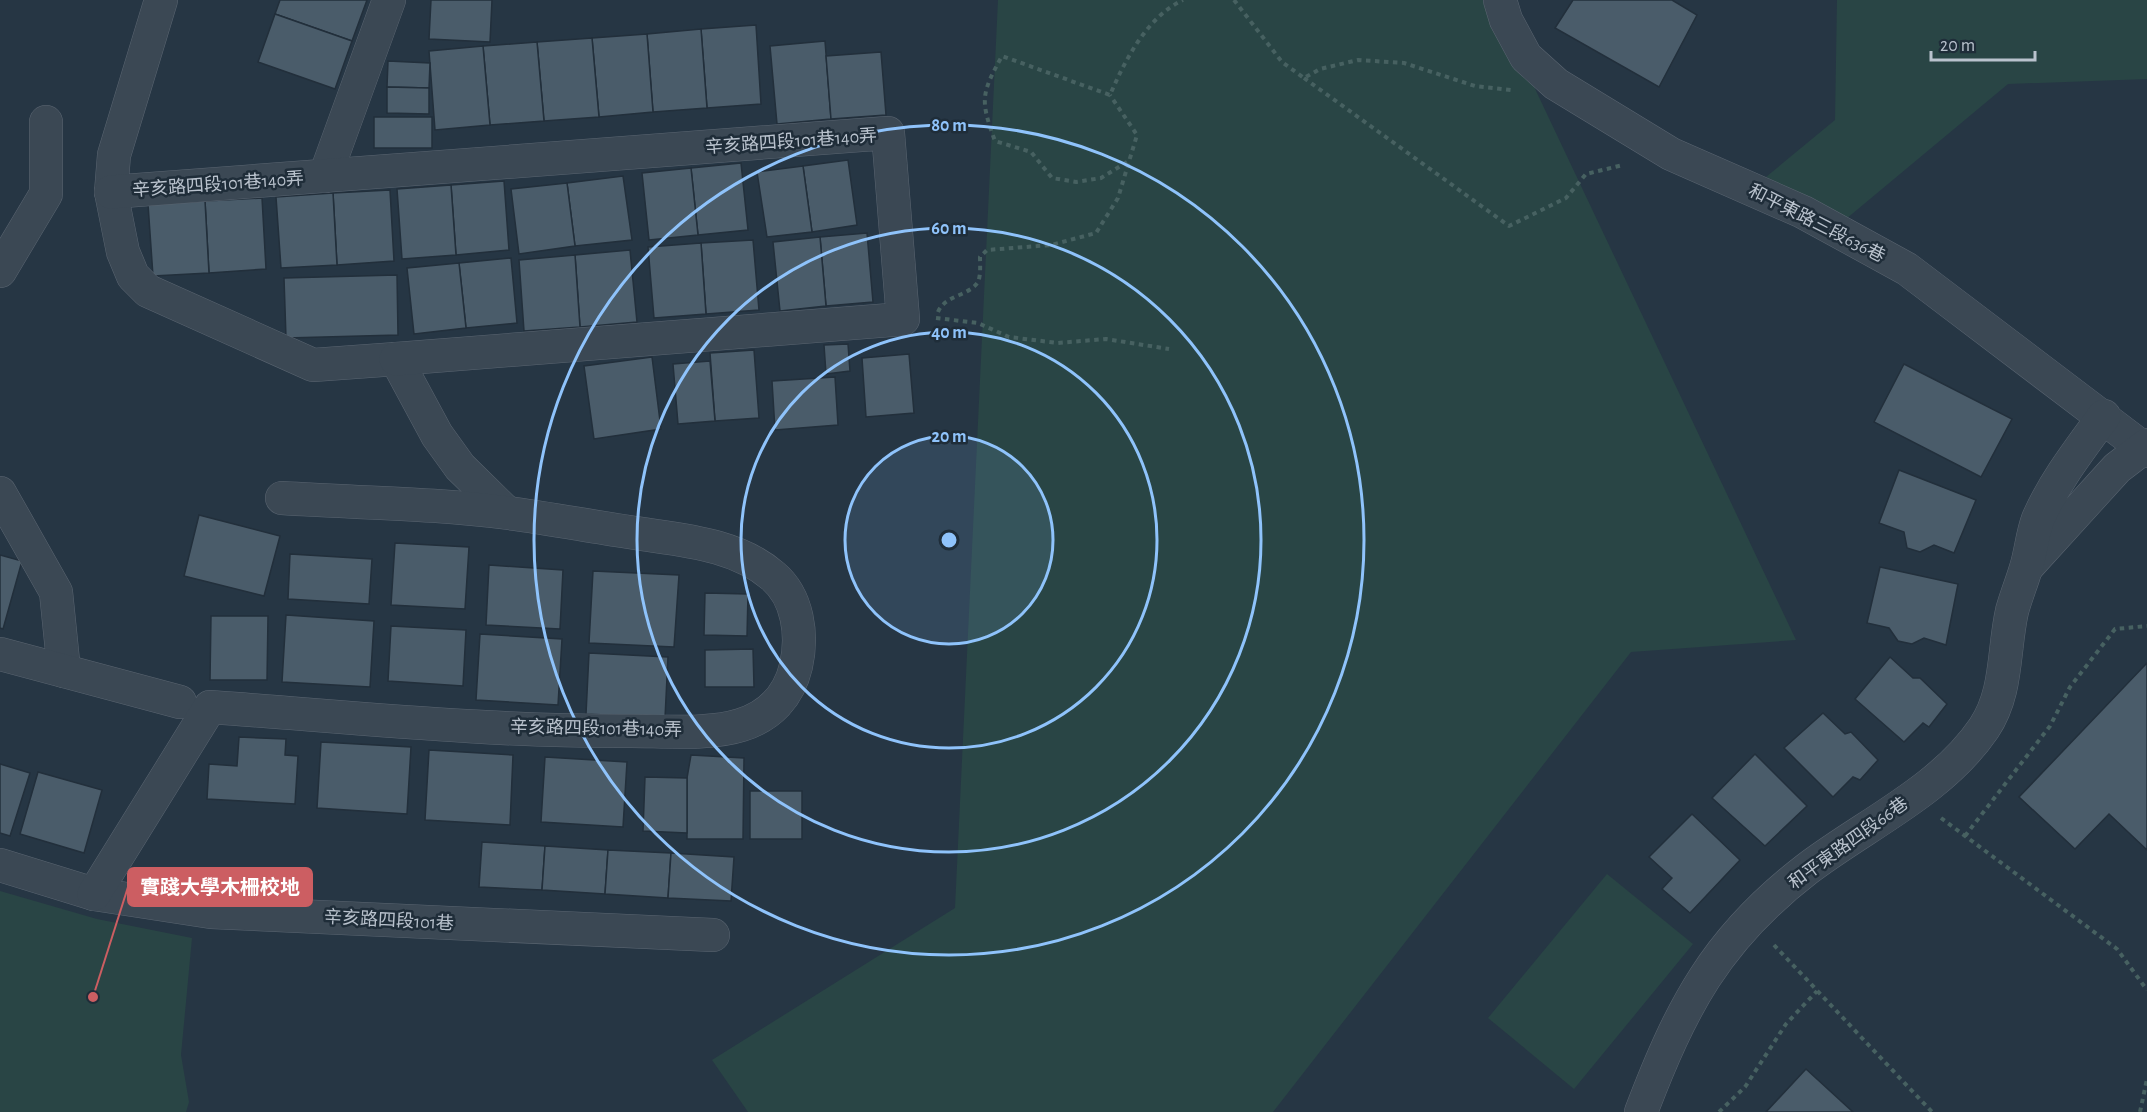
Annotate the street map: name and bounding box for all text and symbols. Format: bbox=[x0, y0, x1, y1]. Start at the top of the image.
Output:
scale bar bbox=[1931, 24, 2034, 62]
text: 20 m bbox=[1940, 37, 1975, 55]
text: 80 m bbox=[931, 117, 967, 135]
street label: 辛亥路四段101巷140弄 bbox=[704, 125, 878, 157]
street label: 辛亥路四段101巷140弄 bbox=[131, 168, 305, 200]
street label: 和平東路三段636巷 bbox=[1745, 180, 1889, 266]
text: 60 m bbox=[931, 220, 967, 238]
text: 40 m bbox=[931, 324, 967, 342]
text: 20 m bbox=[931, 428, 967, 446]
centre of rings bbox=[939, 530, 959, 550]
street label: 辛亥路四段101巷140弄 bbox=[510, 716, 682, 740]
street label: 和平東路四段66巷 bbox=[1784, 793, 1912, 893]
callout: 實踐大學木柵校地 bbox=[128, 868, 312, 906]
text: 實踐大學木柵校地 bbox=[140, 876, 300, 898]
street label: 辛亥路四段101巷 bbox=[324, 907, 454, 933]

